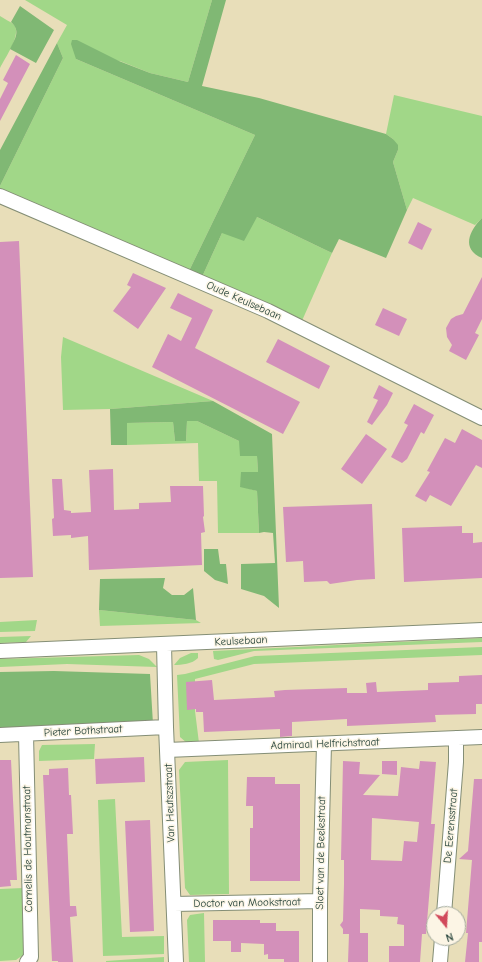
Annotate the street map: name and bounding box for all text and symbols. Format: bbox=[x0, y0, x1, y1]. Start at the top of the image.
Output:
street label: Oude Keulsebaan bbox=[204, 279, 284, 323]
street label: Keulsebaan bbox=[214, 633, 268, 649]
street label: Pieter Bothstraat bbox=[43, 722, 123, 740]
street label: Admiraal Helfrichstraat bbox=[270, 736, 380, 752]
street label: Van Heutszstraat bbox=[162, 763, 178, 843]
street label: Cornelis de Houtmanstraat bbox=[20, 786, 36, 912]
street label: De Eerensstraat bbox=[441, 788, 461, 864]
street label: Sloet van de Beelestraat bbox=[313, 796, 329, 910]
street label: Doctor van Mookstraat bbox=[193, 895, 301, 911]
north arrow bbox=[426, 906, 466, 946]
text: N bbox=[444, 930, 455, 944]

